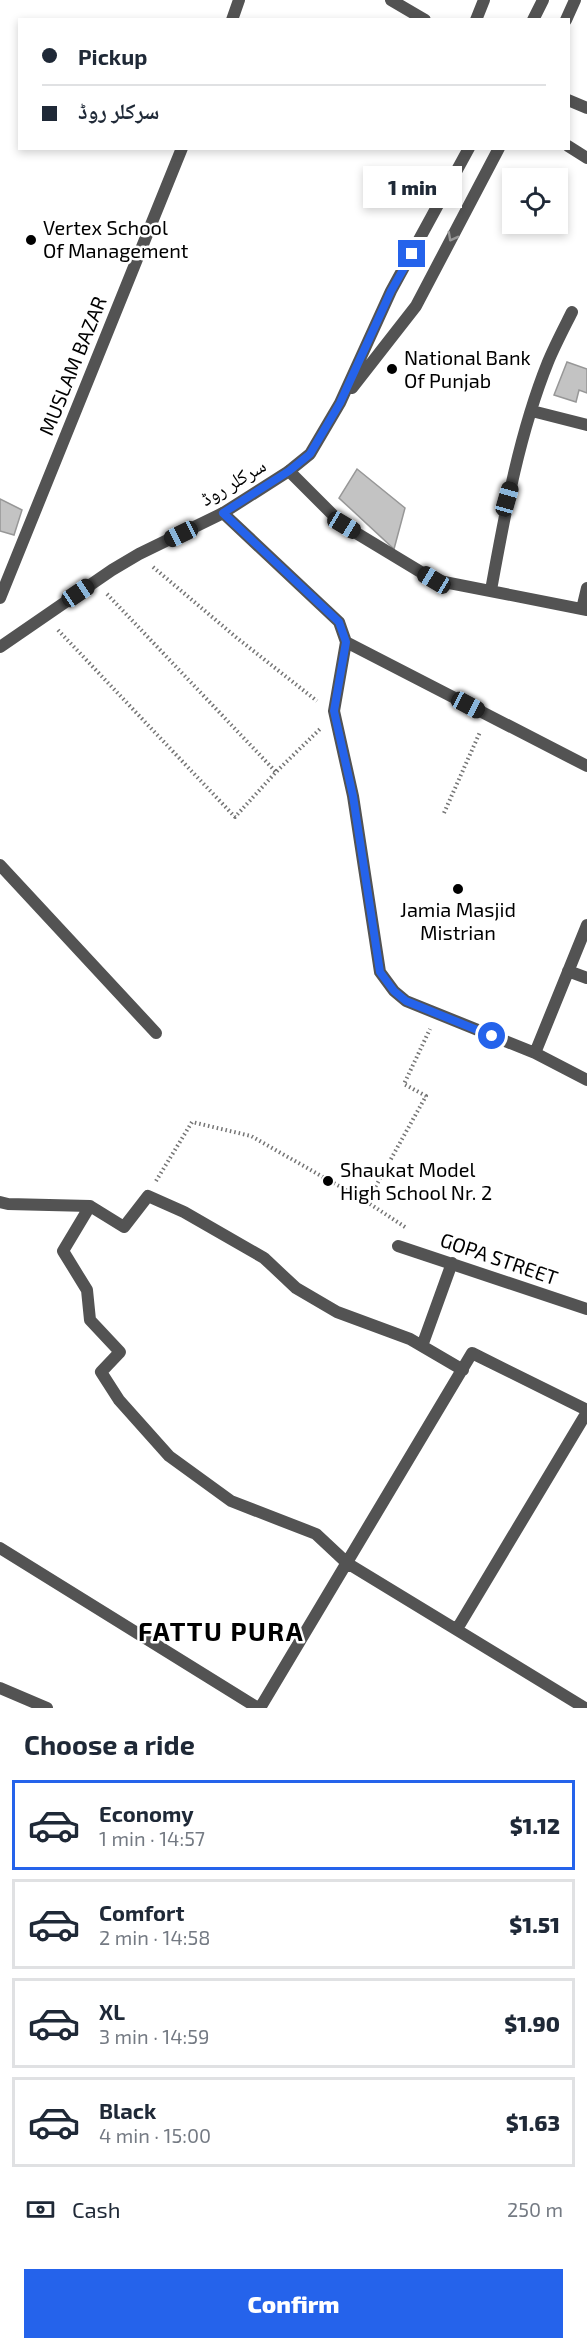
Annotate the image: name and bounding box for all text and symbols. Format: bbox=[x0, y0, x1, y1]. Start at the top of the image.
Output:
text: Pickup bbox=[78, 43, 147, 69]
text: سرکلر روڈ bbox=[78, 97, 159, 123]
callout: 1 min bbox=[362, 167, 462, 209]
map controls bbox=[502, 168, 568, 234]
button: locate bbox=[502, 168, 568, 234]
text: 1 min bbox=[388, 175, 437, 199]
place label: Vertex School Of Management bbox=[43, 215, 189, 262]
one-way arrow bbox=[448, 231, 459, 241]
marker: Vertex School Of Management bbox=[24, 233, 38, 247]
route end bbox=[398, 240, 425, 267]
street label: MUSLAM BAZAR bbox=[33, 293, 111, 439]
place label: National Bank Of Punjab bbox=[404, 345, 531, 392]
marker: National Bank Of Punjab bbox=[385, 362, 399, 376]
street label: سرکلر روڈ bbox=[195, 452, 270, 510]
car bbox=[493, 479, 521, 519]
car bbox=[324, 508, 364, 542]
car bbox=[161, 518, 201, 550]
car bbox=[414, 563, 454, 597]
car bbox=[58, 575, 98, 611]
car bbox=[448, 689, 488, 721]
marker: Jamia Masjid Mistrian bbox=[451, 882, 465, 896]
place label: Jamia Masjid Mistrian bbox=[400, 897, 516, 944]
route start bbox=[478, 1022, 505, 1049]
place label: Shaukat Model High School Nr. 2 bbox=[340, 1157, 492, 1204]
marker: Shaukat Model High School Nr. 2 bbox=[321, 1174, 335, 1188]
street label: GOPA STREET bbox=[437, 1227, 562, 1289]
district label: FATTU PURA bbox=[138, 1615, 304, 1646]
text: Choose a ride bbox=[24, 1728, 195, 1760]
icon: car bbox=[27, 1798, 81, 1852]
text: Economy bbox=[99, 1800, 194, 1826]
text: $1.12 bbox=[510, 1812, 560, 1838]
text: 1 min · 14:57 bbox=[99, 1826, 205, 1850]
icon: car bbox=[27, 1897, 81, 1951]
text: Comfort bbox=[99, 1899, 184, 1925]
text: $1.51 bbox=[509, 1911, 560, 1937]
text: 2 min · 14:58 bbox=[99, 1925, 210, 1949]
icon: car bbox=[27, 1996, 81, 2050]
text: XL bbox=[99, 1998, 125, 2024]
text: $1.90 bbox=[504, 2010, 560, 2036]
text: 3 min · 14:59 bbox=[99, 2024, 209, 2048]
icon: car bbox=[27, 2095, 81, 2149]
text: Black bbox=[99, 2097, 156, 2123]
text: $1.63 bbox=[506, 2109, 560, 2135]
text: 4 min · 15:00 bbox=[99, 2123, 211, 2147]
icon: cash bbox=[24, 2193, 57, 2226]
text: Cash bbox=[72, 2196, 121, 2222]
text: 250 m bbox=[507, 2197, 563, 2221]
button: Confirm bbox=[24, 2269, 563, 2338]

